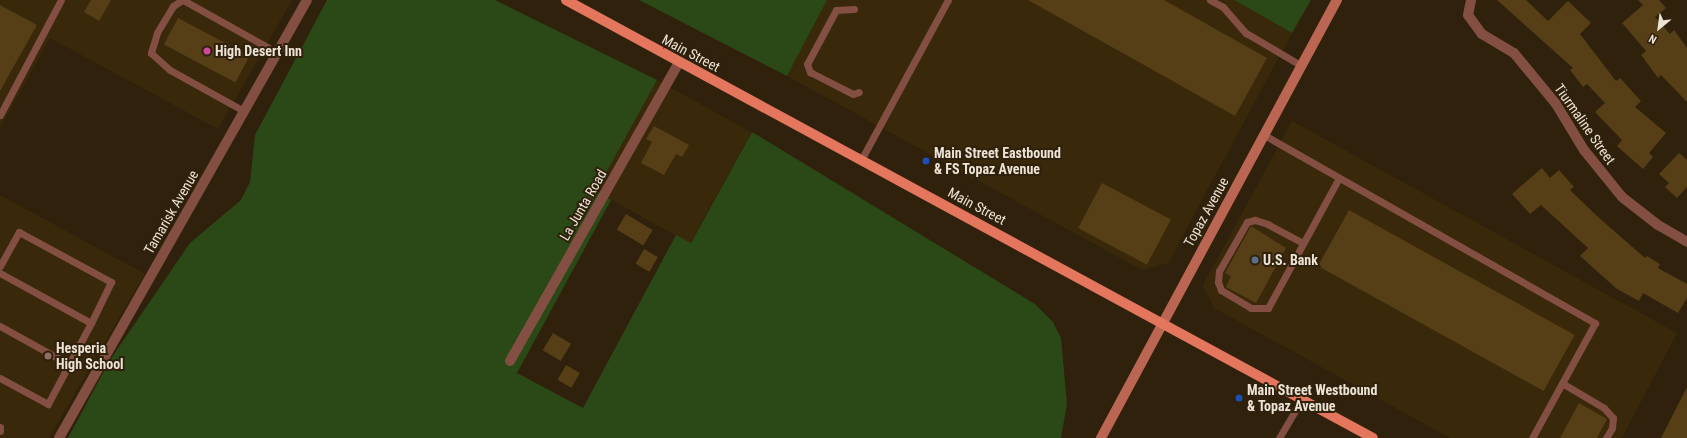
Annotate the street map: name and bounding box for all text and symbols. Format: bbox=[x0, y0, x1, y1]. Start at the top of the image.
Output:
north arrow bbox=[1639, 8, 1679, 48]
street label: Main Street bbox=[659, 31, 723, 75]
text: N bbox=[1647, 32, 1659, 46]
place label: High Desert Inn bbox=[215, 43, 302, 59]
marker: High Desert Inn bbox=[202, 46, 212, 56]
street label: Tiurmaline Street bbox=[1551, 80, 1619, 168]
place label: Main Street Eastbound & FS Topaz Avenue bbox=[934, 145, 1061, 178]
marker: Main Street Eastbound & FS Topaz Avenue bbox=[921, 156, 931, 166]
street label: Tamarisk Avenue bbox=[140, 167, 202, 257]
street label: La Junta Road bbox=[556, 167, 610, 243]
street label: Topaz Avenue bbox=[1180, 174, 1232, 250]
street label: Main Street bbox=[945, 184, 1009, 228]
place label: U.S. Bank bbox=[1263, 252, 1318, 268]
marker: U.S. Bank bbox=[1250, 255, 1260, 265]
place label: Hesperia High School bbox=[56, 340, 124, 372]
marker: Hesperia High School bbox=[43, 351, 53, 361]
place label: Main Street Westbound & Topaz Avenue bbox=[1247, 382, 1377, 414]
marker: Main Street Westbound & Topaz Avenue bbox=[1234, 393, 1244, 403]

